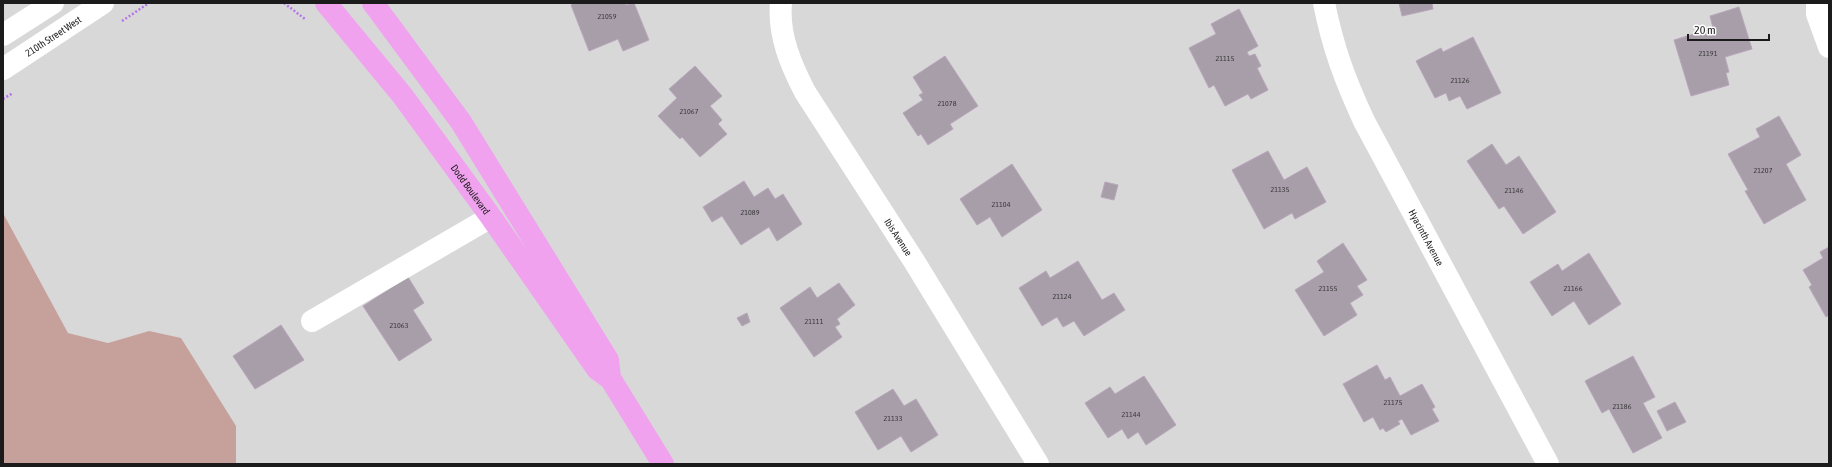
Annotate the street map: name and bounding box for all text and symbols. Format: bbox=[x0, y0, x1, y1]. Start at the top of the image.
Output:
house number: 21059 bbox=[598, 12, 617, 21]
street label: 210th Street West bbox=[23, 14, 83, 59]
scale bar bbox=[1688, 16, 1769, 42]
text: 20 m bbox=[1694, 23, 1716, 37]
house number: 21191 bbox=[1699, 49, 1718, 58]
house number: 21115 bbox=[1216, 54, 1235, 63]
house number: 21126 bbox=[1451, 76, 1470, 85]
house number: 21078 bbox=[938, 99, 957, 108]
house number: 21067 bbox=[680, 107, 699, 116]
street label: Dodd Boulevard bbox=[449, 163, 492, 217]
house number: 21207 bbox=[1754, 166, 1773, 175]
house number: 21135 bbox=[1271, 185, 1290, 194]
house number: 21146 bbox=[1505, 186, 1524, 195]
house number: 21104 bbox=[992, 200, 1011, 209]
house number: 21089 bbox=[741, 208, 760, 217]
street label: Hyacinth Avenue bbox=[1406, 208, 1446, 268]
street label: Ibis Avenue bbox=[882, 217, 914, 258]
house number: 21155 bbox=[1319, 284, 1338, 293]
house number: 21166 bbox=[1564, 284, 1583, 293]
house number: 21124 bbox=[1053, 292, 1072, 301]
house number: 21111 bbox=[805, 317, 824, 326]
house number: 21063 bbox=[390, 321, 409, 330]
house number: 21175 bbox=[1384, 398, 1403, 407]
house number: 21186 bbox=[1613, 402, 1632, 411]
house number: 21144 bbox=[1122, 410, 1141, 419]
house number: 21133 bbox=[884, 414, 903, 423]

